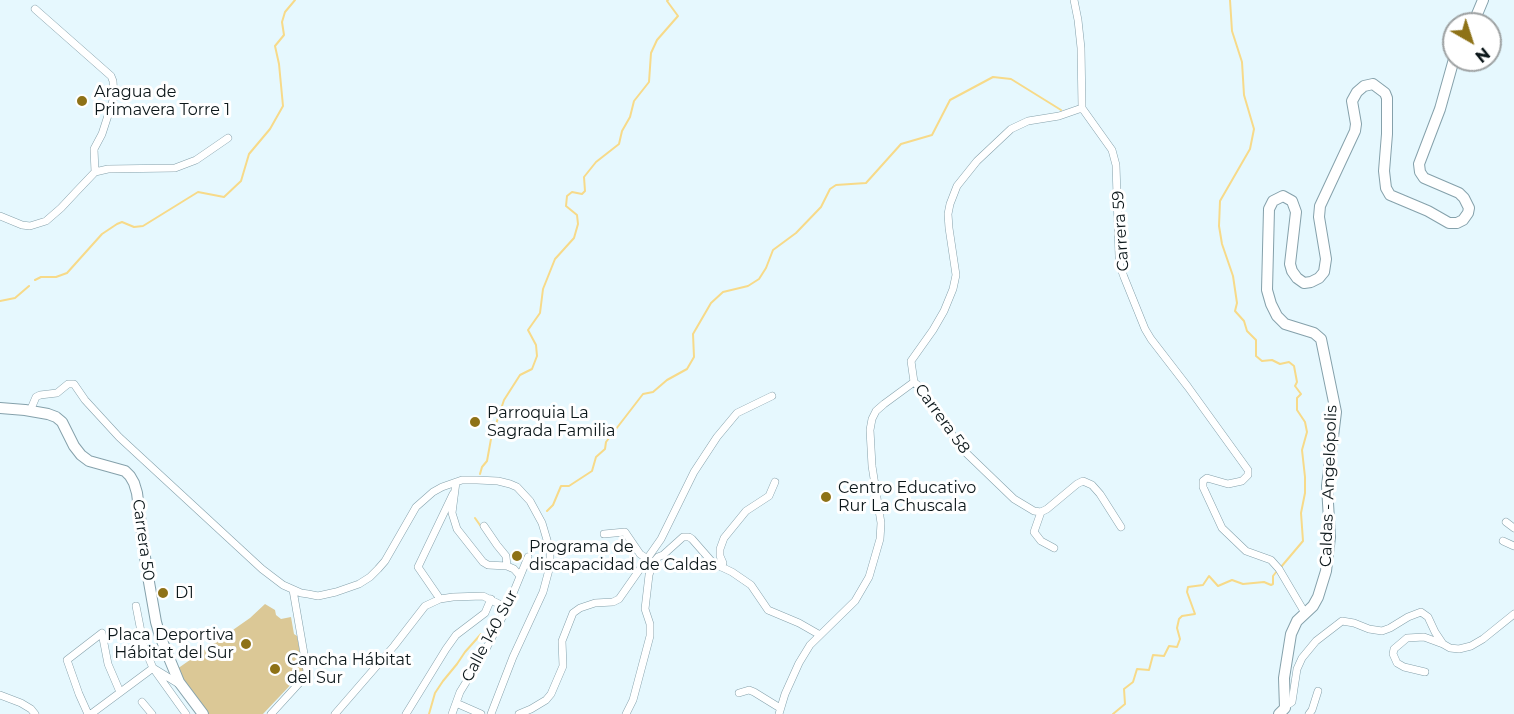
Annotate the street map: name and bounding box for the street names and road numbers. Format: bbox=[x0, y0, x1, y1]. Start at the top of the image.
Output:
street label: Carrera 59 bbox=[1109, 190, 1133, 272]
street label: Carrera 58 bbox=[910, 380, 974, 458]
street label: Caldas - Angelópolis bbox=[1317, 405, 1341, 567]
street label: Carrera 50 bbox=[128, 498, 158, 582]
street label: Calle 140 Sur bbox=[458, 587, 522, 685]

